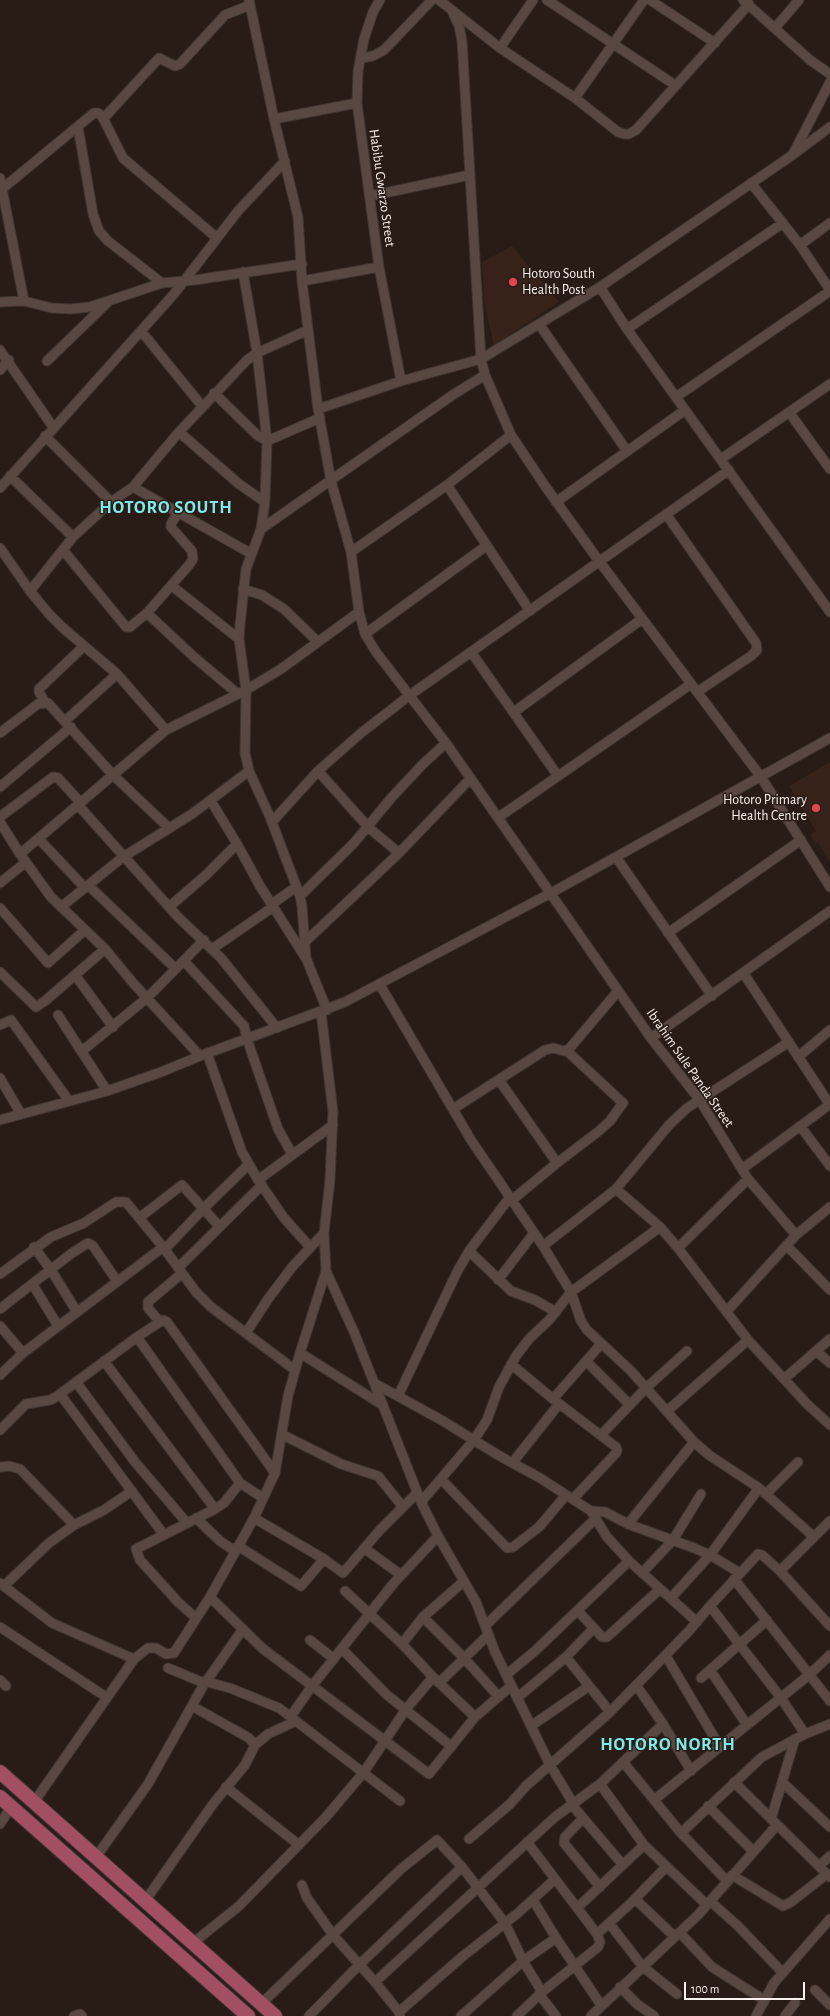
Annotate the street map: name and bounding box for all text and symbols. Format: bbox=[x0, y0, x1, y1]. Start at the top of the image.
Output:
street label: Habibu Gwarzo Street bbox=[365, 128, 399, 248]
place label: Hotoro South Health Post bbox=[522, 266, 595, 298]
marker: Hotoro South Health Post bbox=[507, 276, 519, 288]
district label: HOTORO SOUTH bbox=[99, 497, 233, 519]
place label: Hotoro Primary Health Centre bbox=[723, 792, 807, 824]
marker: Hotoro Primary Health Centre bbox=[810, 802, 822, 814]
street label: Ibrahim Sule Panda Street bbox=[643, 1005, 737, 1131]
district label: HOTORO NORTH bbox=[600, 1734, 736, 1756]
scale bar bbox=[686, 1974, 807, 2000]
text: 100 m bbox=[691, 1983, 719, 1995]

